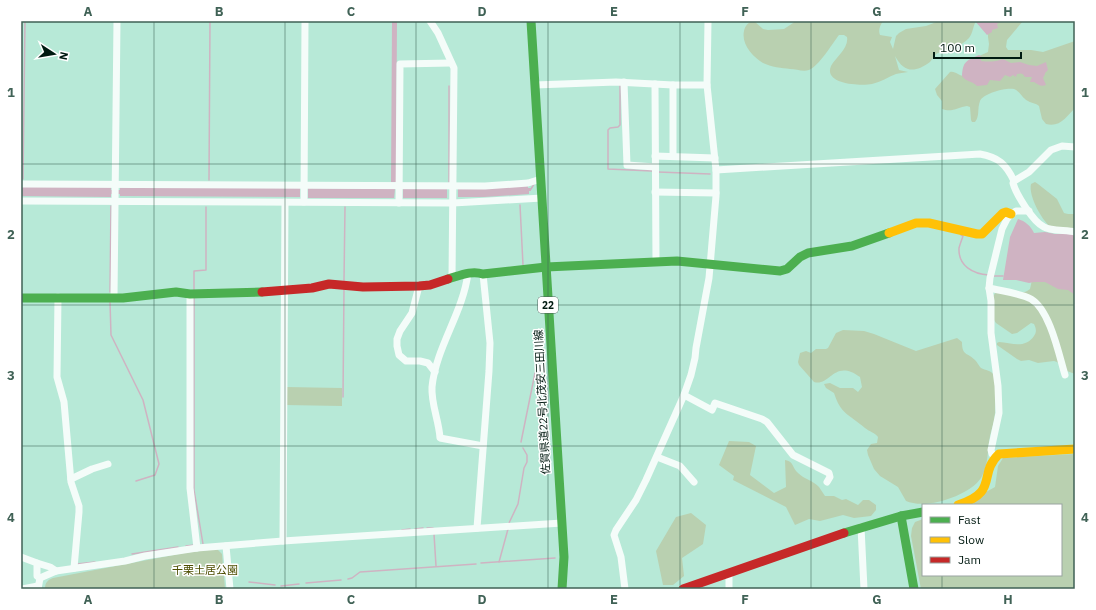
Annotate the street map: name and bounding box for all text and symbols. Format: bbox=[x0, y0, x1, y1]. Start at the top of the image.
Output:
text: A bbox=[84, 3, 93, 20]
text: B bbox=[215, 3, 224, 20]
text: C bbox=[347, 3, 356, 20]
text: D bbox=[477, 3, 487, 20]
text: E bbox=[610, 3, 618, 20]
text: F bbox=[741, 3, 749, 20]
text: G bbox=[872, 3, 882, 20]
text: H bbox=[1003, 3, 1013, 20]
north arrow bbox=[34, 34, 74, 74]
scale bar bbox=[934, 34, 1021, 60]
text: 100 m bbox=[940, 40, 975, 55]
text: N bbox=[56, 51, 71, 61]
text: 1 bbox=[7, 84, 15, 101]
text: 1 bbox=[1081, 84, 1089, 101]
text: 2 bbox=[7, 226, 15, 243]
text: 2 bbox=[1081, 226, 1089, 243]
road number: 22 bbox=[538, 297, 558, 313]
street label: 佐賀県道22号北茂安三田川線 bbox=[531, 329, 553, 475]
text: 3 bbox=[7, 367, 15, 384]
text: 3 bbox=[1081, 367, 1089, 384]
legend bbox=[922, 504, 1062, 576]
text: 4 bbox=[7, 509, 15, 526]
text: 4 bbox=[1081, 509, 1089, 526]
text: Fast bbox=[958, 512, 981, 527]
text: Slow bbox=[958, 532, 984, 547]
text: Jam bbox=[958, 552, 981, 567]
park label: 千栗土居公園 bbox=[172, 563, 238, 577]
text: A bbox=[84, 591, 93, 608]
text: B bbox=[215, 591, 224, 608]
text: C bbox=[347, 591, 356, 608]
text: D bbox=[477, 591, 487, 608]
text: E bbox=[610, 591, 618, 608]
text: F bbox=[741, 591, 749, 608]
text: G bbox=[872, 591, 882, 608]
text: H bbox=[1003, 591, 1013, 608]

